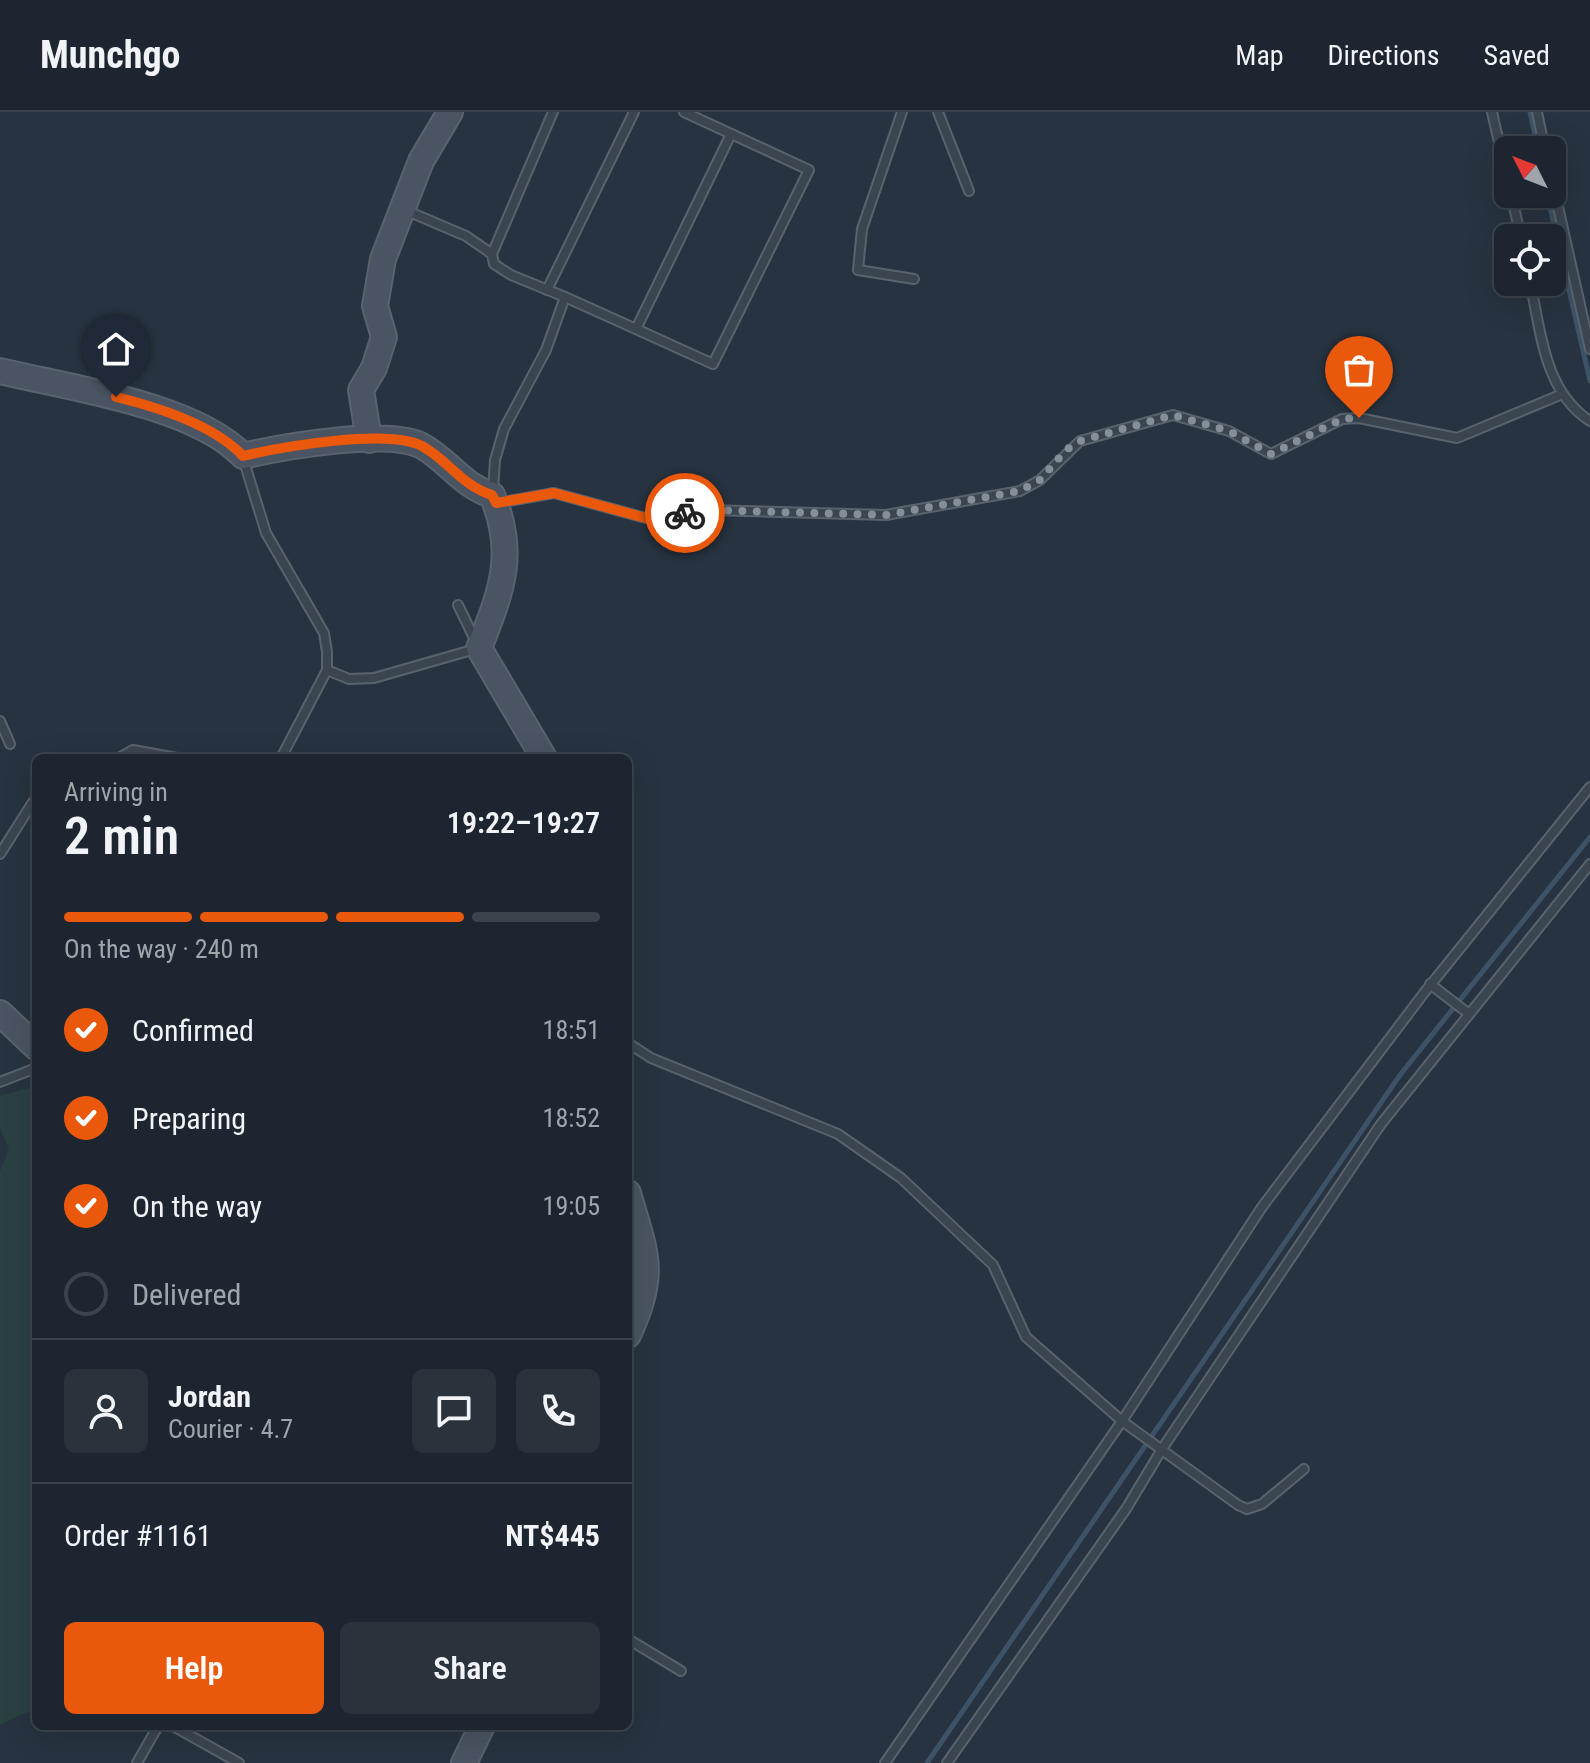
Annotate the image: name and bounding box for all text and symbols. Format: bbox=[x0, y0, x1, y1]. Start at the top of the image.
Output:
text: Munchgo bbox=[40, 33, 180, 77]
text: Map bbox=[1235, 39, 1284, 72]
text: Directions bbox=[1328, 39, 1439, 72]
text: Saved bbox=[1483, 39, 1550, 72]
north arrow bbox=[1494, 136, 1566, 208]
map controls bbox=[1494, 136, 1566, 296]
button: locate bbox=[1494, 224, 1566, 296]
pin bbox=[82, 315, 150, 397]
icon: home bbox=[94, 327, 138, 371]
pin bbox=[1325, 336, 1393, 418]
icon: bag bbox=[1337, 348, 1381, 392]
courier bbox=[645, 473, 725, 553]
icon: bike bbox=[663, 491, 707, 535]
text: Arriving in bbox=[64, 777, 168, 807]
text: 19:22–19:27 bbox=[447, 805, 600, 840]
text: 2 min bbox=[64, 806, 179, 867]
text: On the way · 240 m bbox=[64, 934, 259, 964]
icon: check bbox=[64, 1008, 108, 1052]
text: Confirmed bbox=[132, 1013, 254, 1048]
text: 18:51 bbox=[543, 1015, 600, 1045]
icon: check bbox=[64, 1096, 108, 1140]
text: Preparing bbox=[132, 1101, 246, 1136]
text: 18:52 bbox=[543, 1103, 600, 1133]
icon: check bbox=[64, 1184, 108, 1228]
text: On the way bbox=[132, 1189, 262, 1224]
text: 19:05 bbox=[543, 1191, 600, 1221]
text: Delivered bbox=[132, 1277, 241, 1312]
button: person bbox=[64, 1369, 148, 1453]
button: chat bbox=[412, 1369, 496, 1453]
button: phone bbox=[516, 1369, 600, 1453]
text: Jordan bbox=[168, 1379, 251, 1414]
text: Courier · 4.7 bbox=[168, 1414, 293, 1444]
text: Order #1161 bbox=[64, 1518, 212, 1553]
text: NT$445 bbox=[505, 1518, 600, 1553]
button: Help bbox=[64, 1622, 324, 1714]
button: Share bbox=[340, 1622, 600, 1714]

